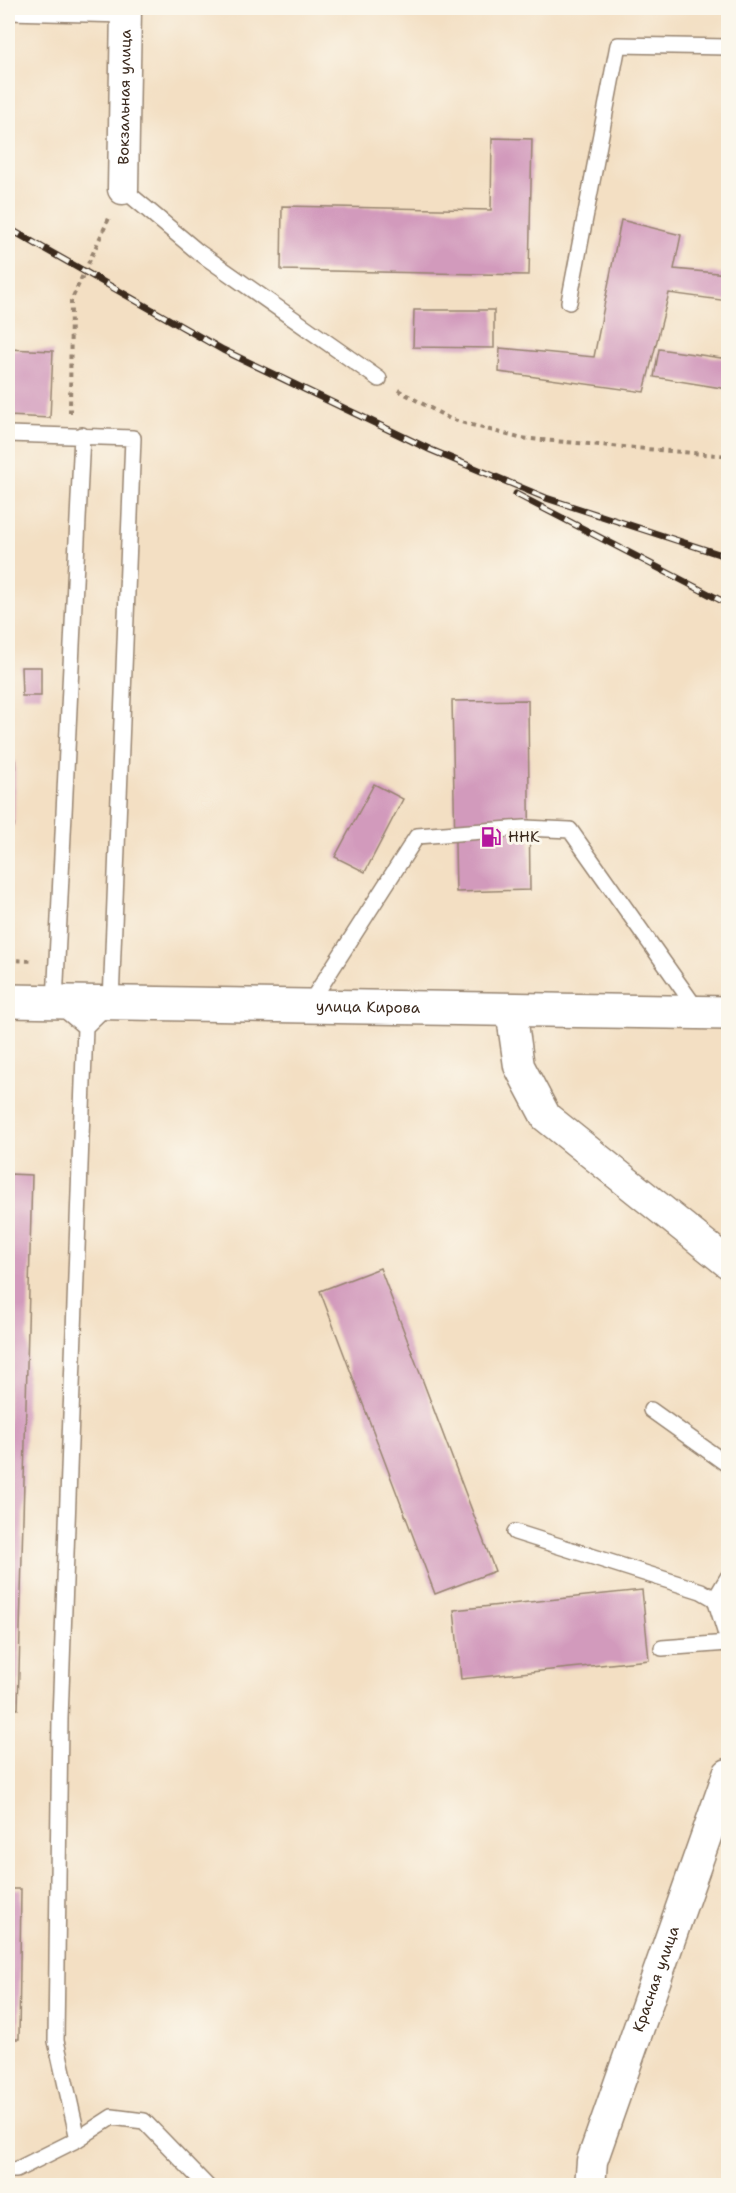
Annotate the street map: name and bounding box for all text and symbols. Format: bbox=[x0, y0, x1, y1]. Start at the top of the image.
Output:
street label: Вокзальная улица bbox=[113, 28, 136, 165]
fuel station icon: ННК bbox=[479, 825, 503, 849]
place label: ННК bbox=[508, 827, 540, 847]
street label: улица Кирова bbox=[316, 996, 421, 1018]
street label: Красная улица bbox=[628, 1923, 684, 2035]

